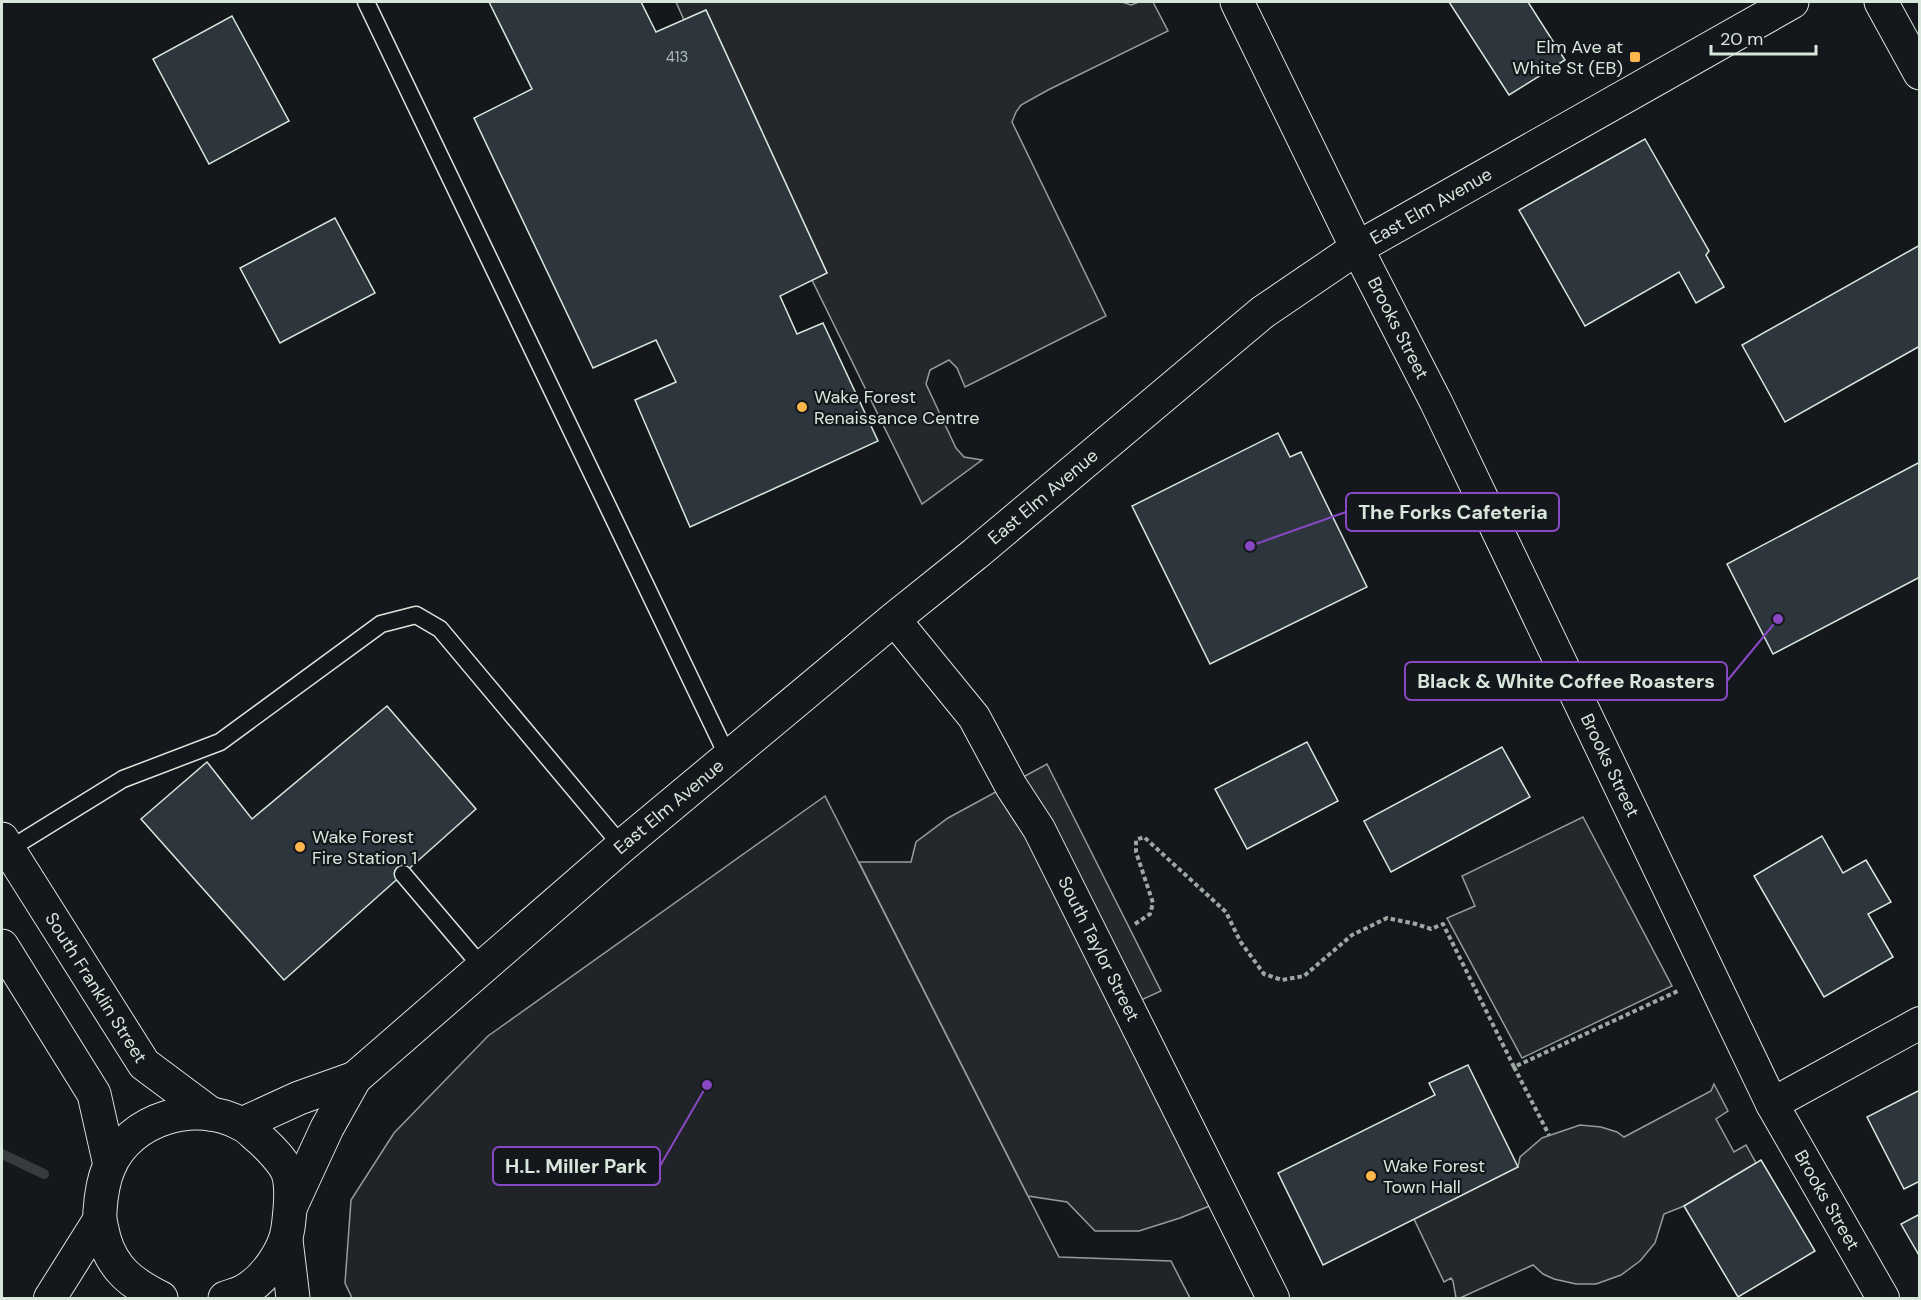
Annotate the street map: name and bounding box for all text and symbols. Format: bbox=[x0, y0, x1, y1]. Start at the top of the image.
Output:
scale bar bbox=[1711, 18, 1816, 56]
text: 20 m bbox=[1720, 27, 1763, 51]
place label: Elm Ave at White St (EB) bbox=[1512, 35, 1623, 80]
house number: 413 bbox=[666, 47, 688, 67]
marker: Elm Ave at White St (EB) bbox=[1628, 50, 1642, 64]
street label: East Elm Avenue bbox=[1366, 162, 1496, 250]
street label: Brooks Street bbox=[1362, 273, 1434, 383]
place label: Wake Forest Renaissance Centre bbox=[814, 385, 979, 430]
marker: Wake Forest Renaissance Centre bbox=[795, 400, 809, 414]
street label: East Elm Avenue bbox=[983, 444, 1103, 550]
callout: The Forks Cafeteria bbox=[1346, 493, 1559, 531]
text: The Forks Cafeteria bbox=[1358, 499, 1548, 525]
callout: Black & White Coffee Roasters bbox=[1405, 662, 1727, 700]
text: Black & White Coffee Roasters bbox=[1417, 668, 1715, 694]
street label: Brooks Street bbox=[1575, 710, 1645, 821]
street label: East Elm Avenue bbox=[609, 754, 729, 860]
place label: Wake Forest Fire Station 1 bbox=[312, 825, 417, 870]
marker: Wake Forest Fire Station 1 bbox=[293, 840, 307, 854]
street label: South Taylor Street bbox=[1052, 872, 1145, 1025]
street label: South Franklin Street bbox=[39, 908, 152, 1068]
street label: Brooks Street bbox=[1789, 1145, 1865, 1255]
callout: H.L. Miller Park bbox=[493, 1147, 660, 1185]
text: H.L. Miller Park bbox=[505, 1153, 647, 1179]
place label: Wake Forest Town Hall bbox=[1383, 1154, 1485, 1199]
marker: Wake Forest Town Hall bbox=[1364, 1169, 1378, 1183]

